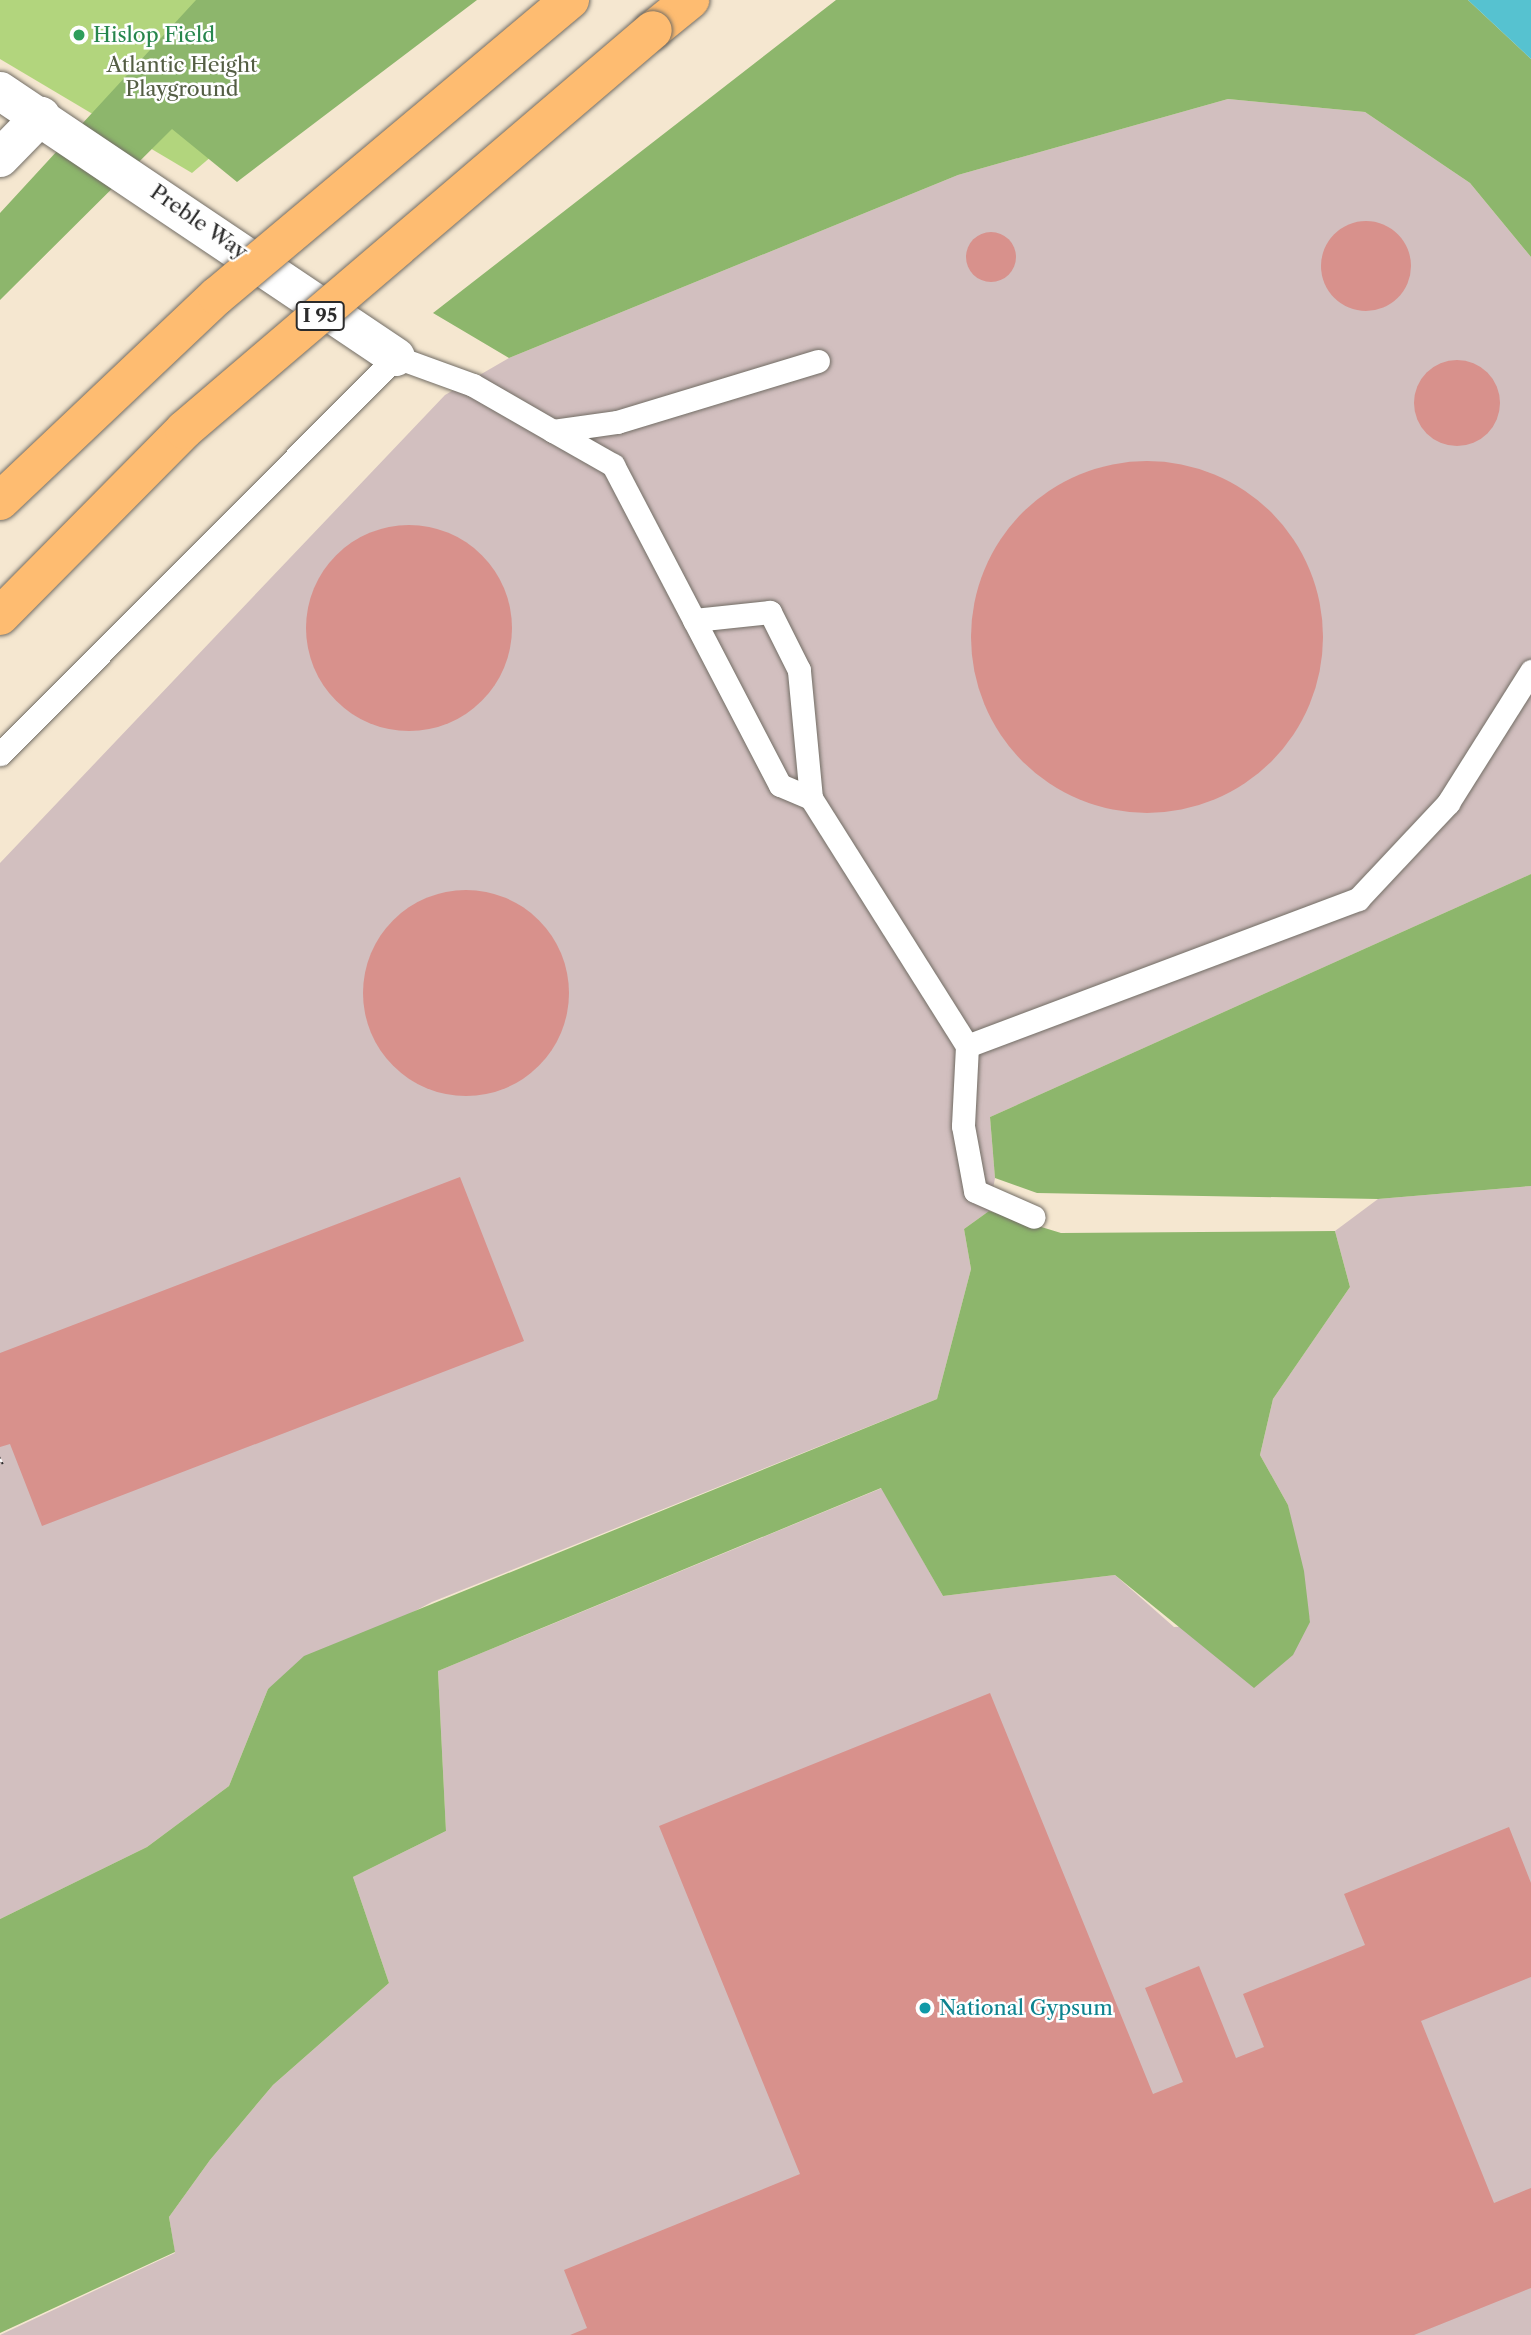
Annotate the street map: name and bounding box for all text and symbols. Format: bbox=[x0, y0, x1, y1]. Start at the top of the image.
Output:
place label: Hislop Field bbox=[93, 22, 215, 48]
marker: Hislop Field bbox=[71, 27, 87, 43]
park label: Atlantic Height Playground bbox=[107, 52, 257, 102]
street label: Preble Way bbox=[145, 179, 253, 265]
road number: I 95 bbox=[296, 300, 344, 332]
place label: National Gypsum bbox=[939, 1995, 1113, 2021]
marker: National Gypsum bbox=[917, 2000, 933, 2016]

